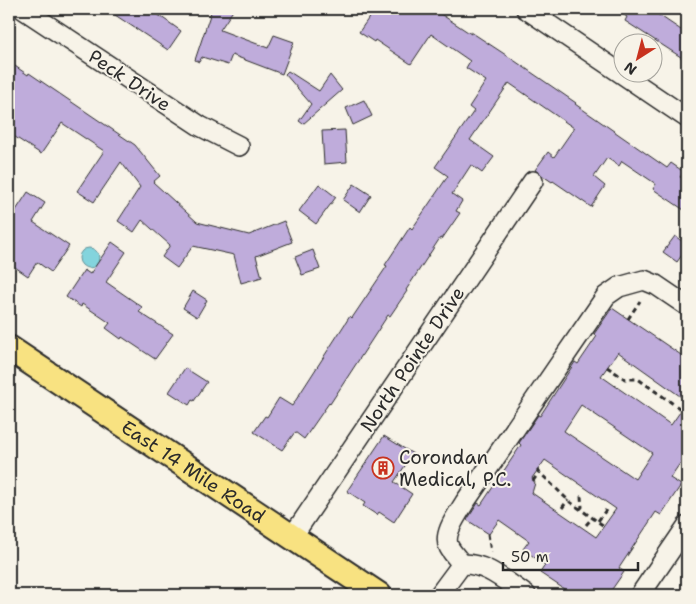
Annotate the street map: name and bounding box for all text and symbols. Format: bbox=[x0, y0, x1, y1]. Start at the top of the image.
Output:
north arrow bbox=[614, 32, 664, 82]
street label: Peck Drive bbox=[84, 44, 176, 117]
text: N bbox=[621, 58, 640, 79]
street label: North Pointe Drive bbox=[354, 282, 470, 437]
street label: East 14 Mile Road bbox=[117, 415, 270, 529]
place label: Corondan Medical, P.C. bbox=[399, 445, 511, 492]
building icon: Corondan Medical, P.C. bbox=[371, 456, 395, 480]
scale bar bbox=[503, 539, 638, 571]
text: 50 m bbox=[511, 547, 549, 567]

